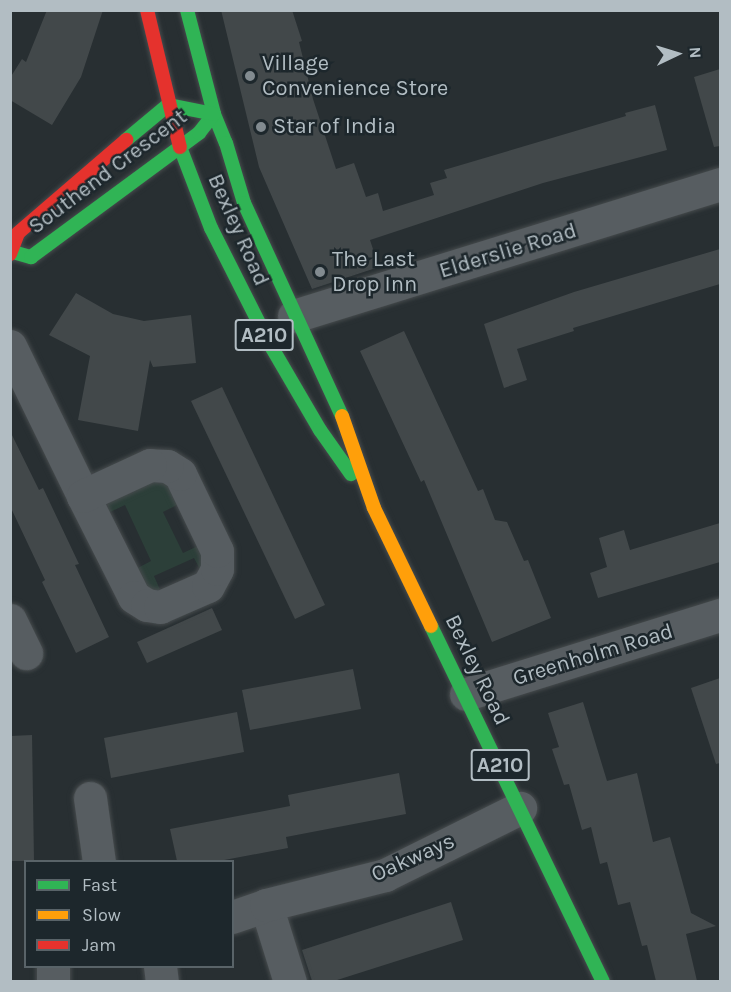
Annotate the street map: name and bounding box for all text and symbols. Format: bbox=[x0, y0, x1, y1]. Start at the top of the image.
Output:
north arrow bbox=[647, 24, 707, 84]
text: N bbox=[686, 46, 705, 59]
place label: Village Convenience Store bbox=[262, 50, 448, 101]
marker: Village Convenience Store bbox=[243, 69, 257, 83]
street label: Southend Crescent bbox=[24, 104, 192, 240]
place label: Star of India bbox=[273, 114, 396, 140]
marker: Star of India bbox=[254, 120, 268, 134]
street label: Bexley Road bbox=[202, 170, 274, 290]
street label: Elderslie Road bbox=[436, 218, 580, 284]
place label: The Last Drop Inn bbox=[332, 246, 417, 298]
marker: The Last Drop Inn bbox=[313, 265, 327, 279]
road number: A210 bbox=[234, 317, 294, 353]
street label: Bexley Road bbox=[439, 610, 515, 730]
street label: Greenholm Road bbox=[510, 618, 676, 692]
road number: A210 bbox=[470, 747, 530, 783]
street label: Oakways bbox=[367, 828, 459, 888]
legend bbox=[24, 860, 234, 968]
text: Fast bbox=[82, 874, 117, 896]
text: Slow bbox=[82, 904, 121, 926]
text: Jam bbox=[82, 934, 116, 956]

